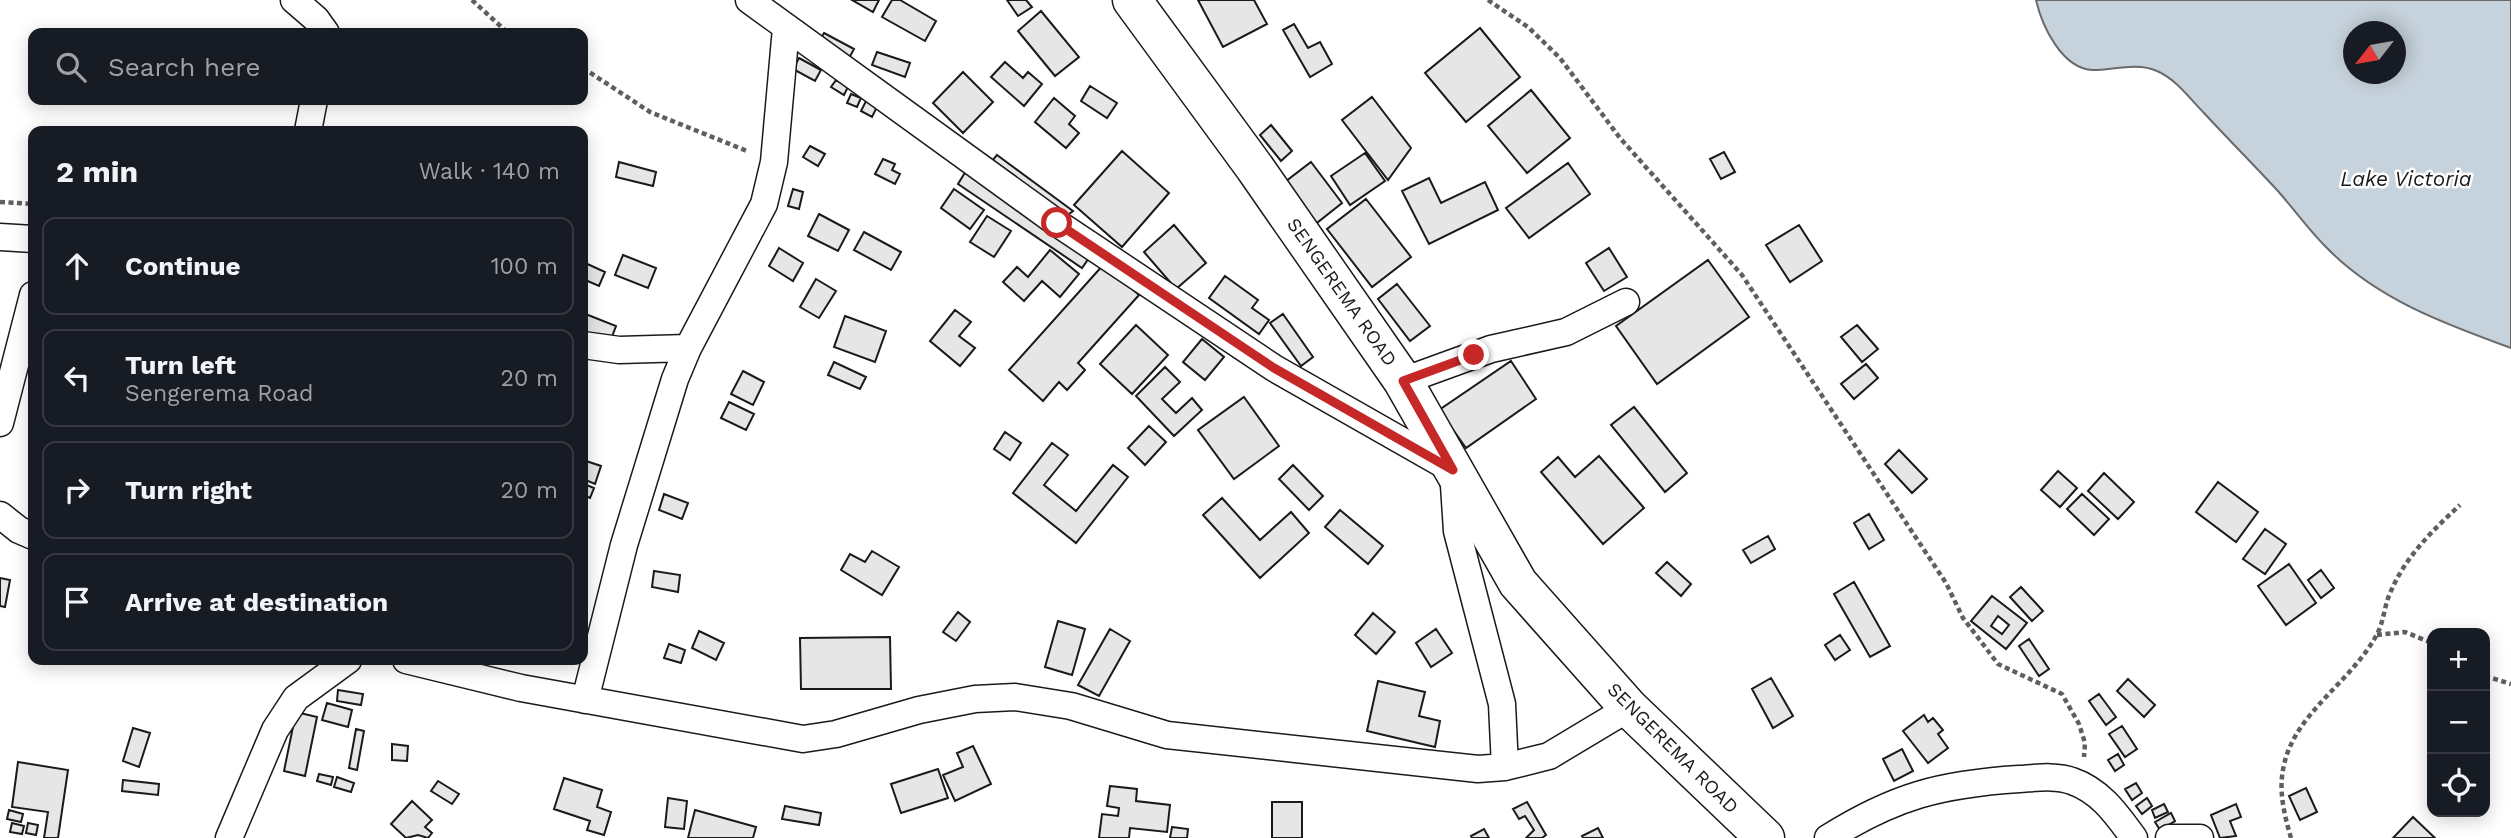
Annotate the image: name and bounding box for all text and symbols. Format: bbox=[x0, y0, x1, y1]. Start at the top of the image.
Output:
north arrow bbox=[2343, 21, 2406, 84]
search box bbox=[28, 28, 588, 105]
icon: search bbox=[52, 48, 90, 86]
text: Search here bbox=[108, 52, 260, 82]
text: 2 min bbox=[56, 154, 138, 189]
text: Walk · 140 m bbox=[419, 158, 560, 185]
water label: Lake Victoria bbox=[2340, 166, 2472, 191]
route start bbox=[1041, 207, 1072, 238]
street label: SENGEREMA ROAD bbox=[1282, 213, 1402, 371]
icon: ahead bbox=[58, 247, 96, 285]
text: Continue bbox=[125, 251, 241, 281]
text: 100 m bbox=[491, 253, 558, 280]
route end bbox=[1458, 339, 1489, 370]
text: Turn left bbox=[125, 350, 236, 380]
icon: left bbox=[58, 359, 96, 397]
text: 20 m bbox=[501, 365, 558, 392]
text: Sengerema Road bbox=[125, 380, 313, 407]
icon: right bbox=[58, 471, 96, 509]
text: Turn right bbox=[125, 475, 252, 505]
text: 20 m bbox=[501, 477, 558, 504]
icon: arrive bbox=[58, 583, 96, 621]
text: Arrive at destination bbox=[125, 587, 388, 617]
map controls bbox=[2427, 628, 2490, 817]
button: + bbox=[2427, 628, 2490, 691]
street label: SENGEREMA ROAD bbox=[1603, 678, 1743, 818]
button: − bbox=[2427, 691, 2490, 754]
button: locate bbox=[2427, 754, 2490, 817]

